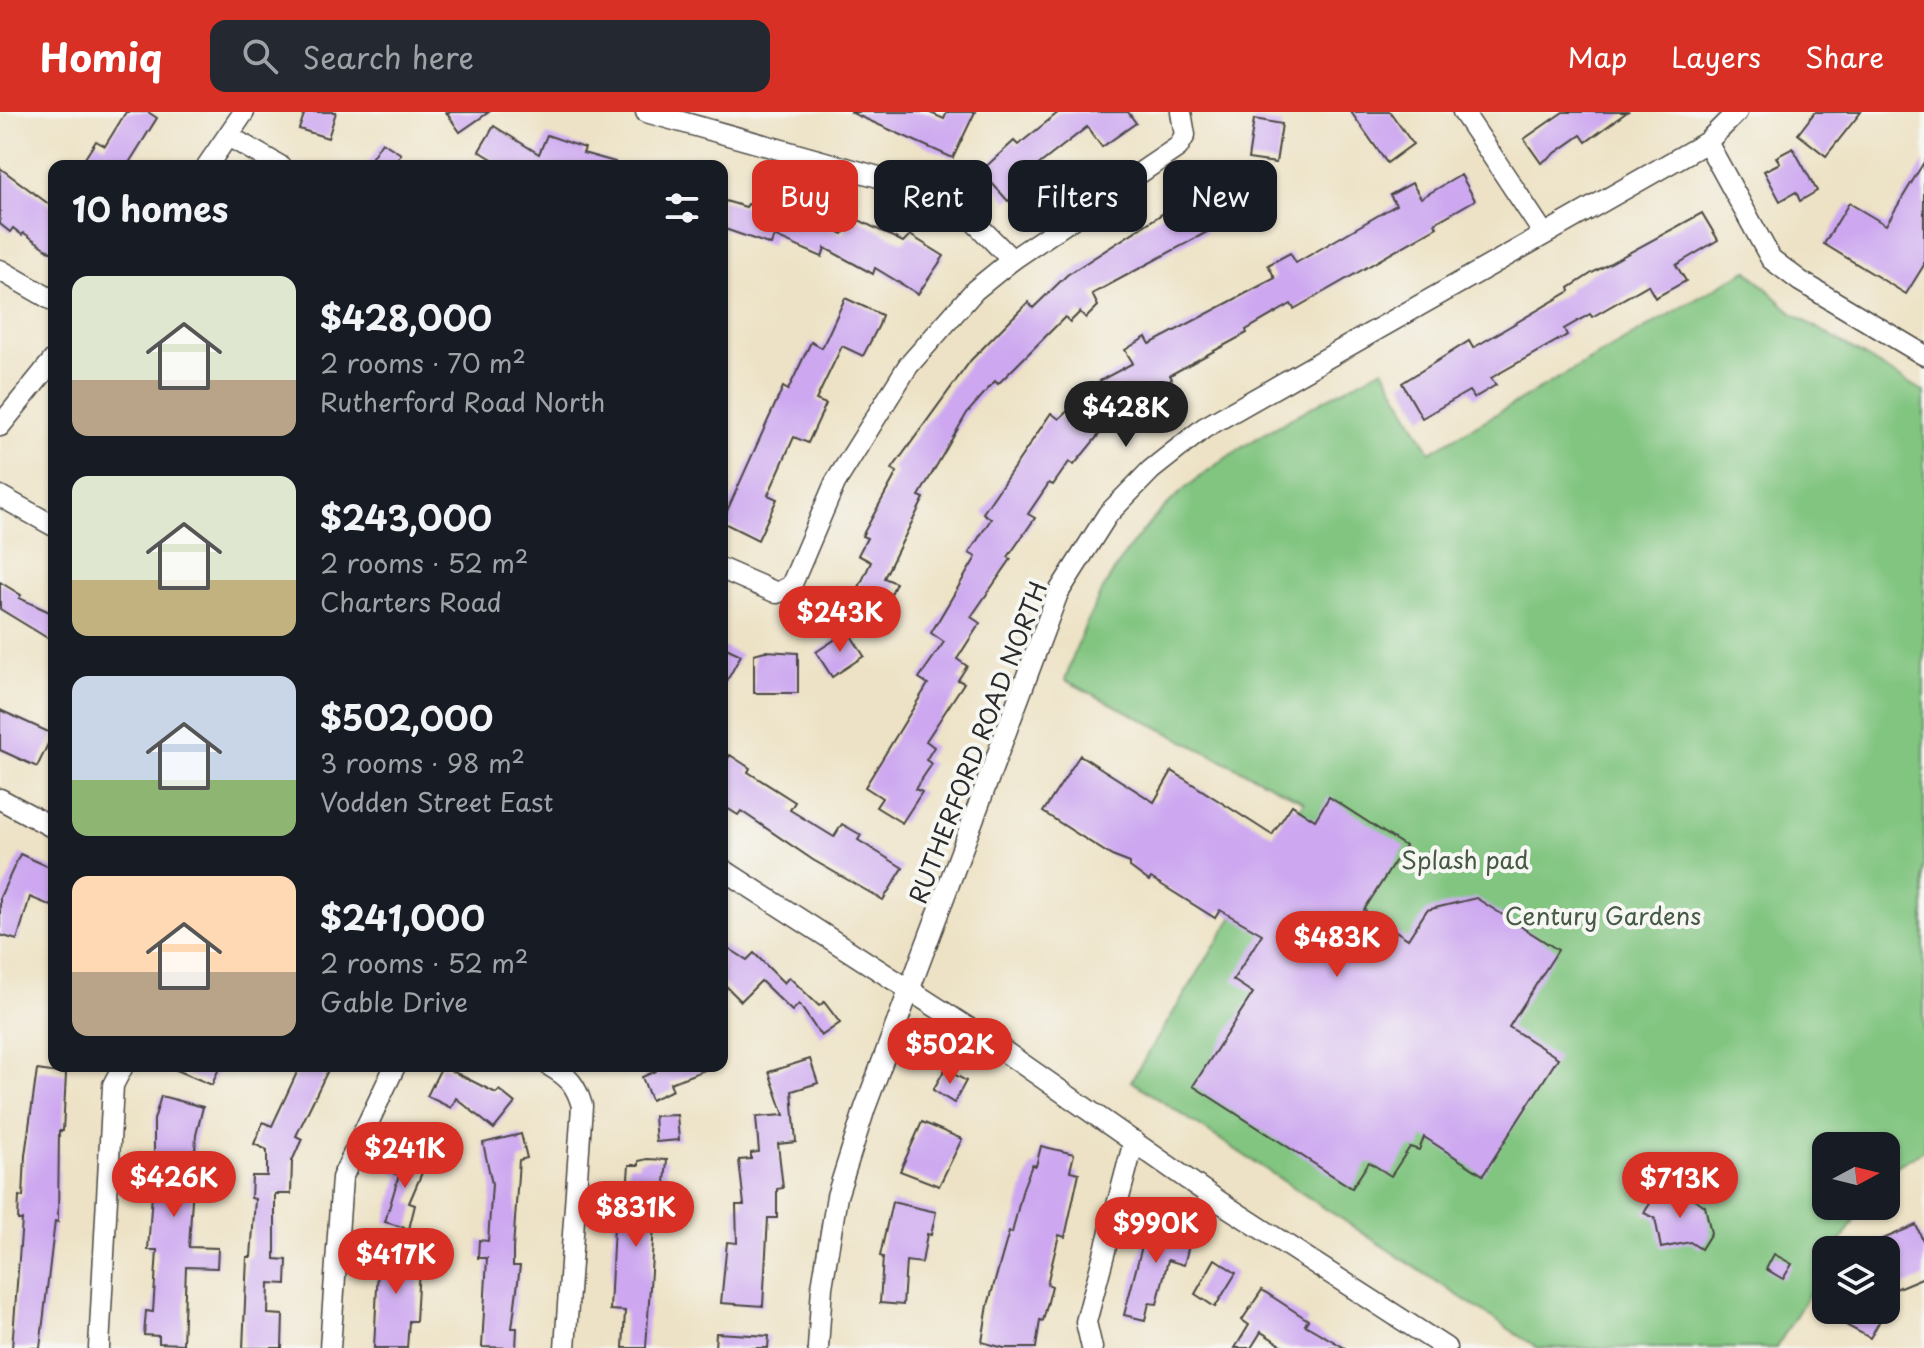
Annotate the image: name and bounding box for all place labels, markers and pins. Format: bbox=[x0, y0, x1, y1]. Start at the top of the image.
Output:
pin: $428K bbox=[1070, 381, 1182, 449]
pin: $243K bbox=[784, 586, 896, 654]
pin: $483K bbox=[1281, 911, 1393, 979]
pin: $502K bbox=[894, 1018, 1006, 1086]
pin: $241K bbox=[349, 1122, 461, 1190]
pin: $426K bbox=[118, 1151, 230, 1219]
pin: $713K bbox=[1624, 1152, 1736, 1220]
pin: $831K bbox=[580, 1181, 692, 1249]
pin: $990K bbox=[1100, 1197, 1212, 1265]
pin: $417K bbox=[340, 1228, 452, 1296]

